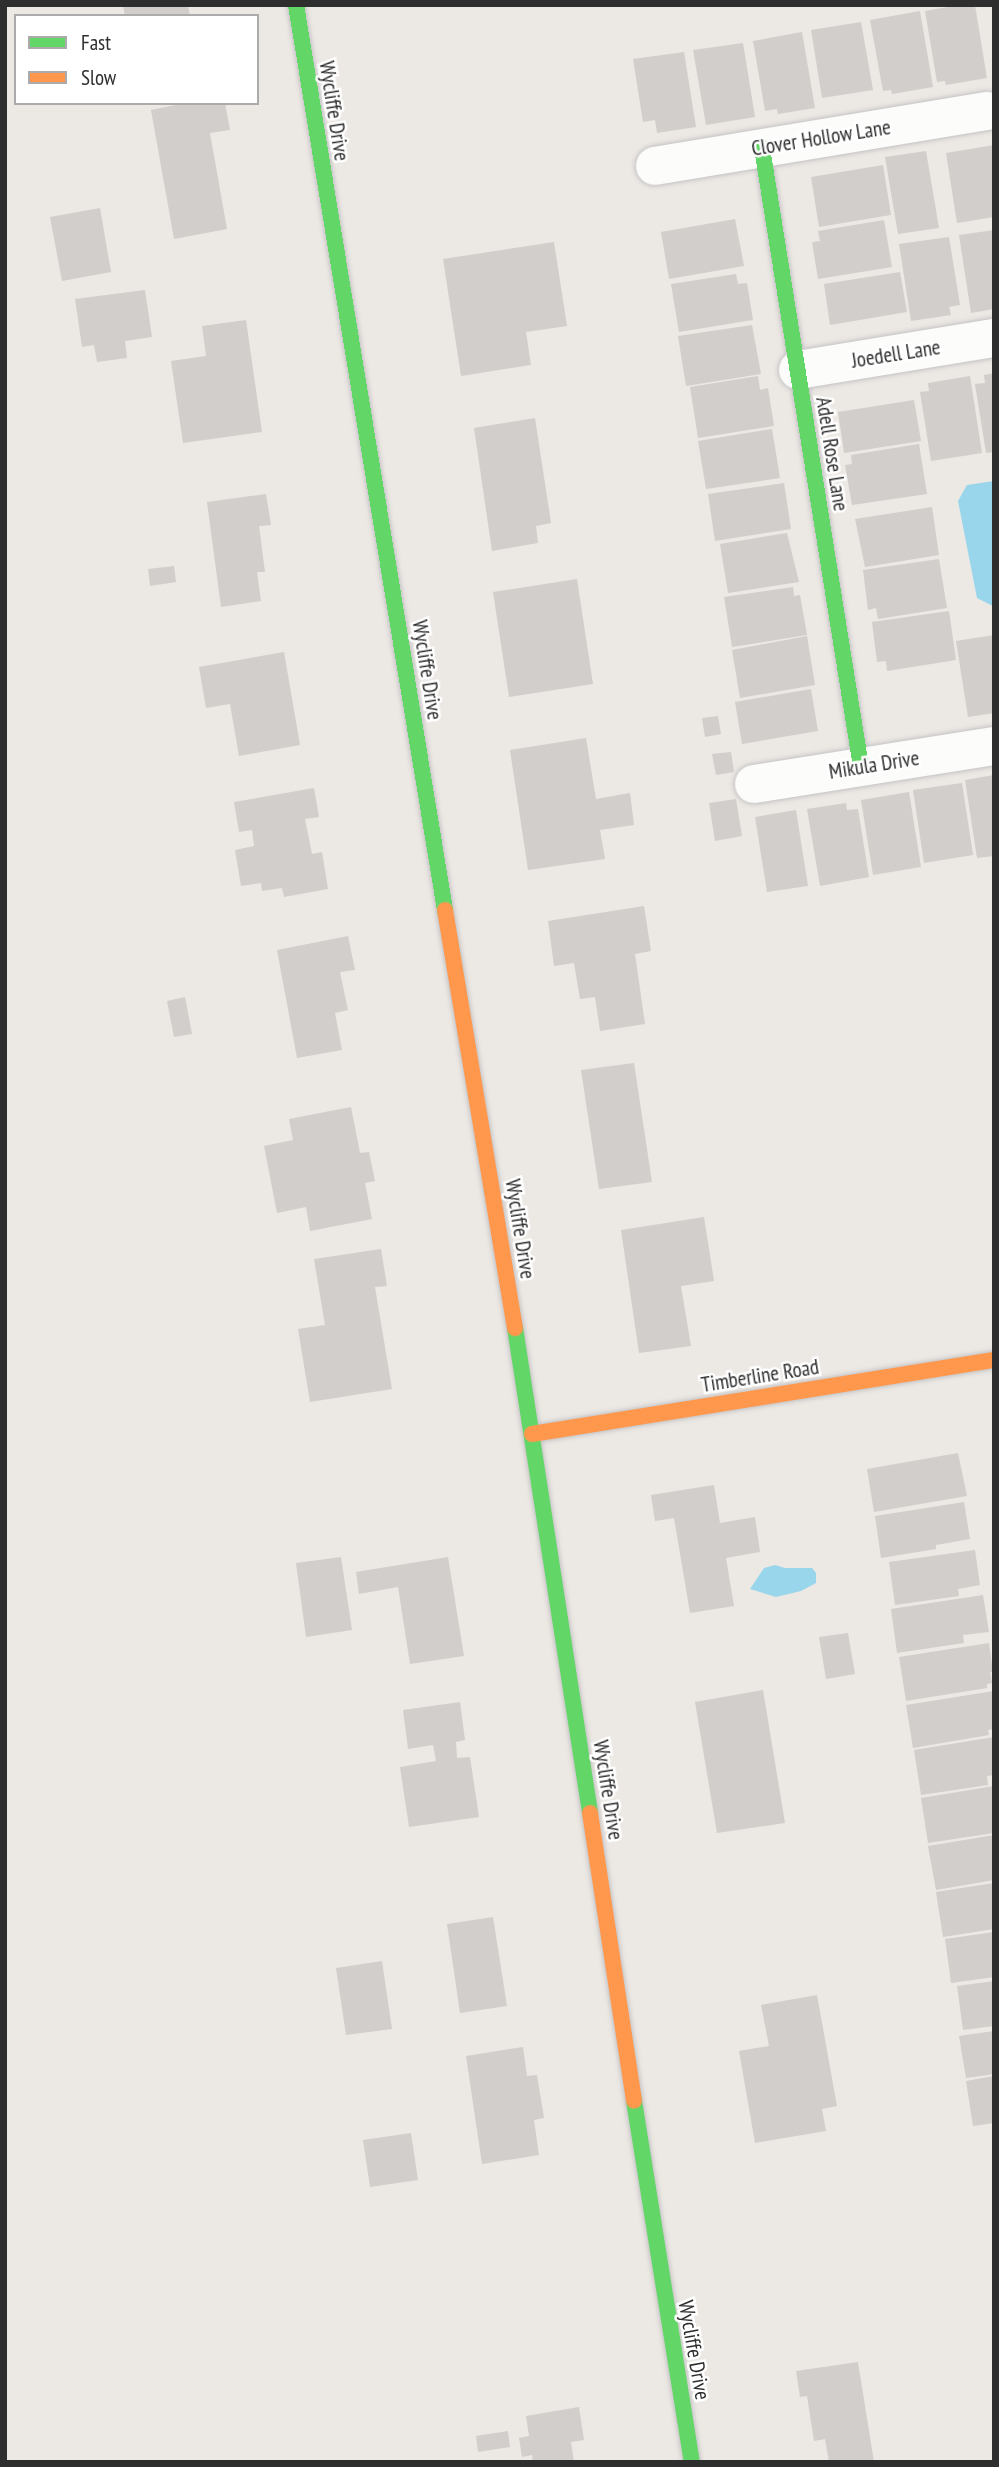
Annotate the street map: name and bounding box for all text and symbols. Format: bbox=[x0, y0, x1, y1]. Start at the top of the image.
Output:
legend bbox=[14, 14, 259, 105]
text: Fast bbox=[81, 29, 111, 56]
street label: Wycliffe Drive bbox=[314, 59, 354, 163]
text: Slow bbox=[81, 64, 116, 91]
street label: Clover Hollow Lane bbox=[749, 115, 893, 161]
street label: Joedell Lane bbox=[850, 335, 942, 373]
street label: Adell Rose Lane bbox=[811, 395, 853, 513]
street label: Wycliffe Drive bbox=[407, 618, 447, 722]
street label: Mikula Drive bbox=[827, 745, 921, 785]
street label: Wycliffe Drive bbox=[500, 1177, 540, 1281]
street label: Timberline Road bbox=[699, 1354, 821, 1398]
street label: Wycliffe Drive bbox=[588, 1738, 628, 1842]
street label: Wycliffe Drive bbox=[673, 2298, 715, 2402]

